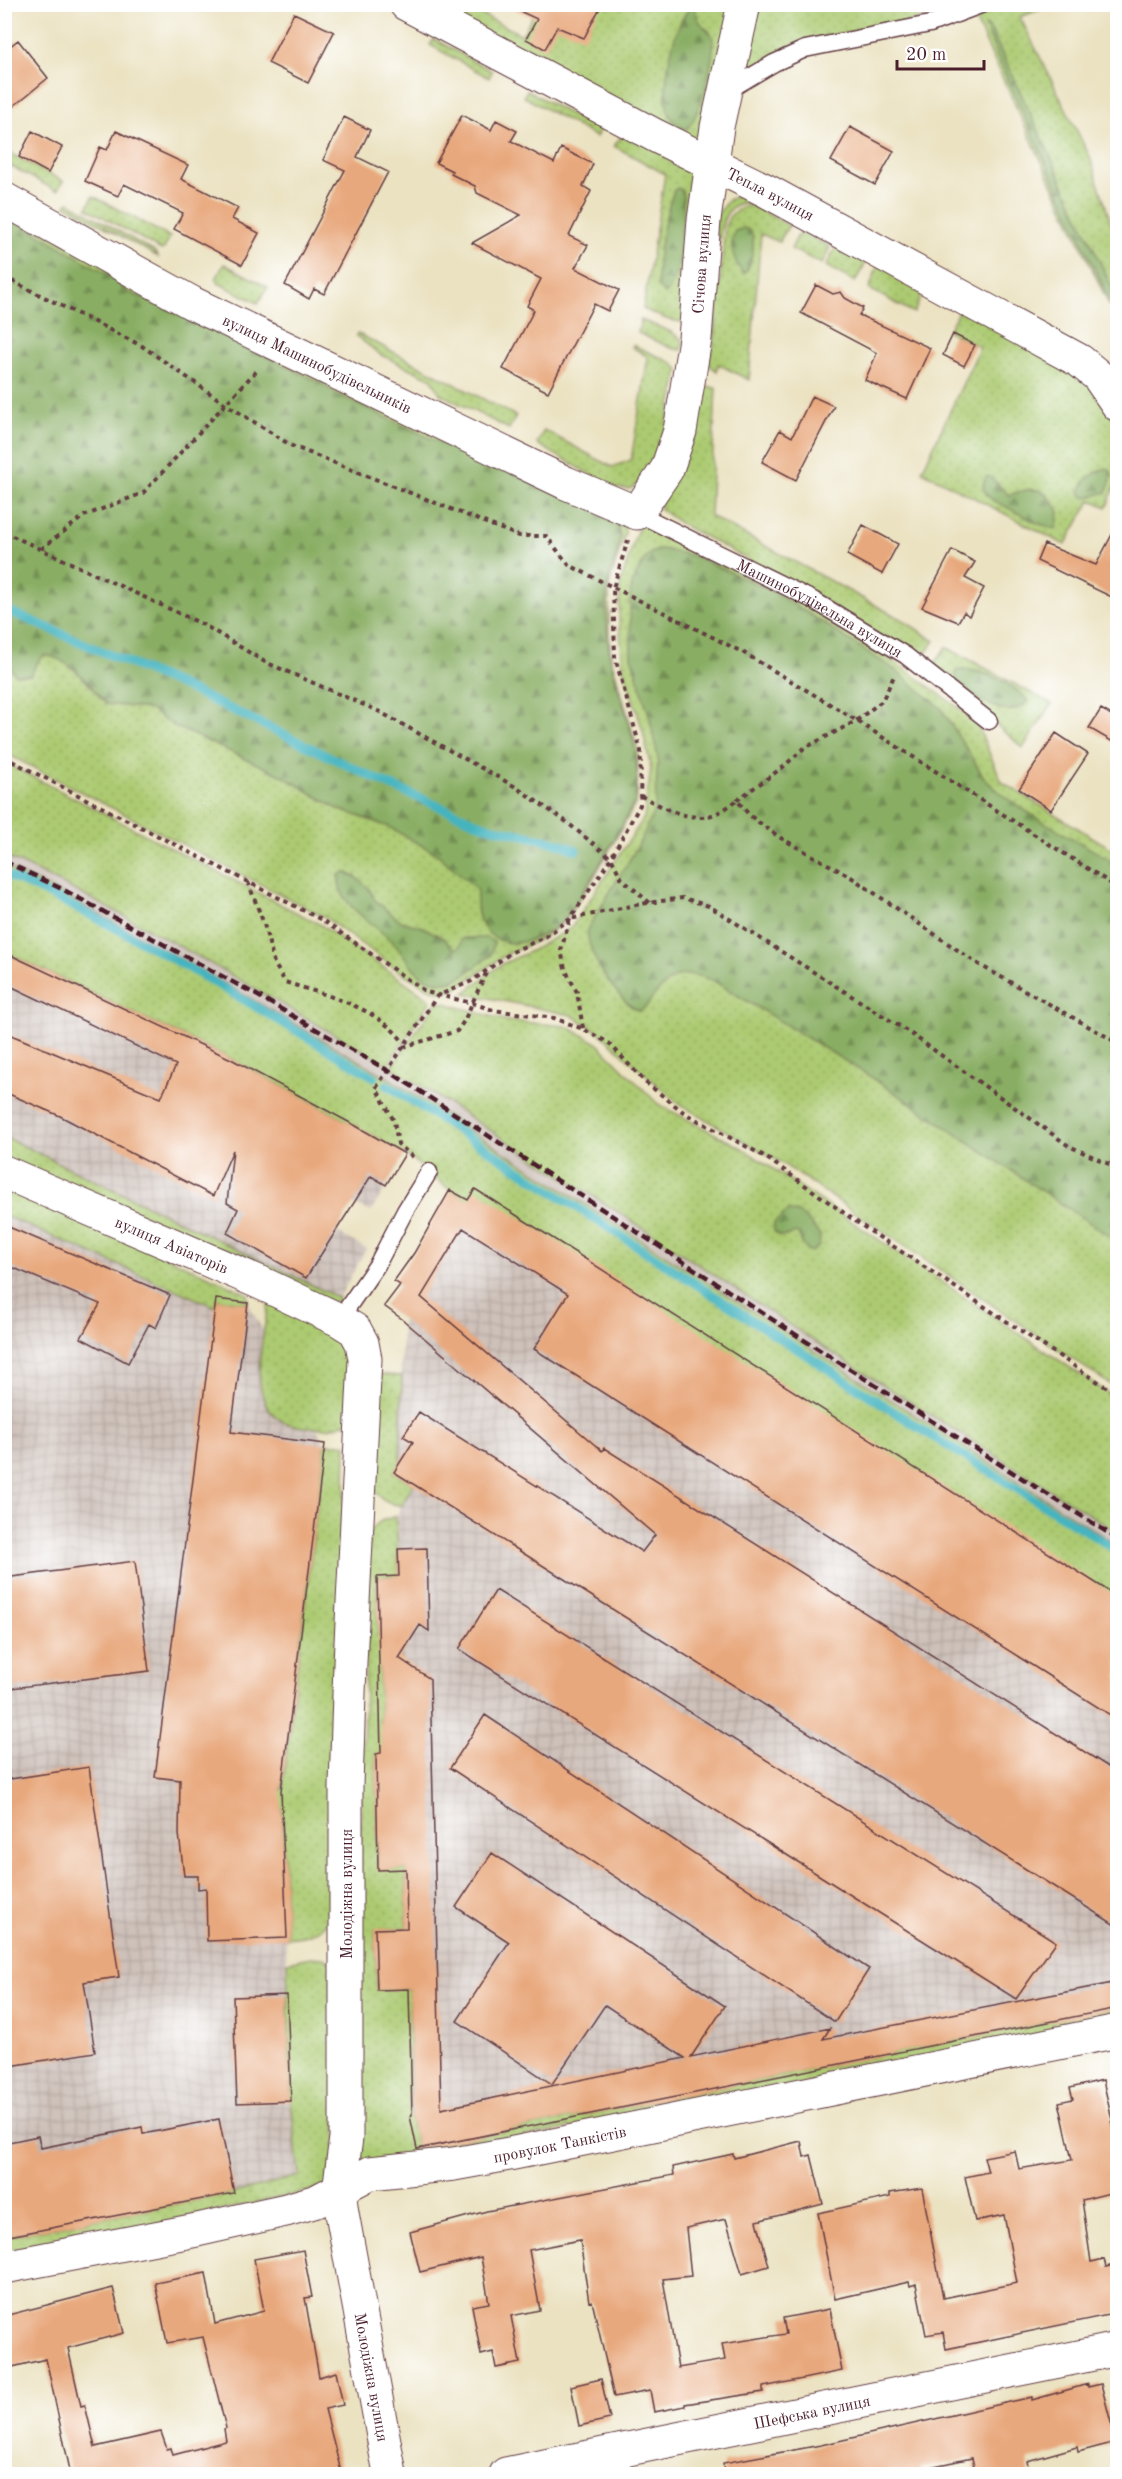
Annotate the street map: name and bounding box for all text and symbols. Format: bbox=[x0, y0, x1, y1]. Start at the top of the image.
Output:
scale bar bbox=[897, 33, 984, 71]
text: 20 m bbox=[906, 46, 946, 64]
street label: Тепла вулиця bbox=[723, 166, 816, 225]
street label: Січова вулиця bbox=[691, 213, 715, 315]
street label: вулиця Машинобудівельників bbox=[220, 313, 413, 417]
street label: Машинобудівельна вулиця bbox=[734, 558, 905, 661]
street label: вулиця Авіаторів bbox=[112, 1215, 230, 1278]
street label: Молодіжна вулиця bbox=[340, 1829, 356, 1959]
street label: провулок Танкістів bbox=[492, 2125, 628, 2167]
street label: Молодіжна вулиця bbox=[350, 2312, 390, 2443]
street label: Шефська вулиця bbox=[752, 2394, 872, 2433]

